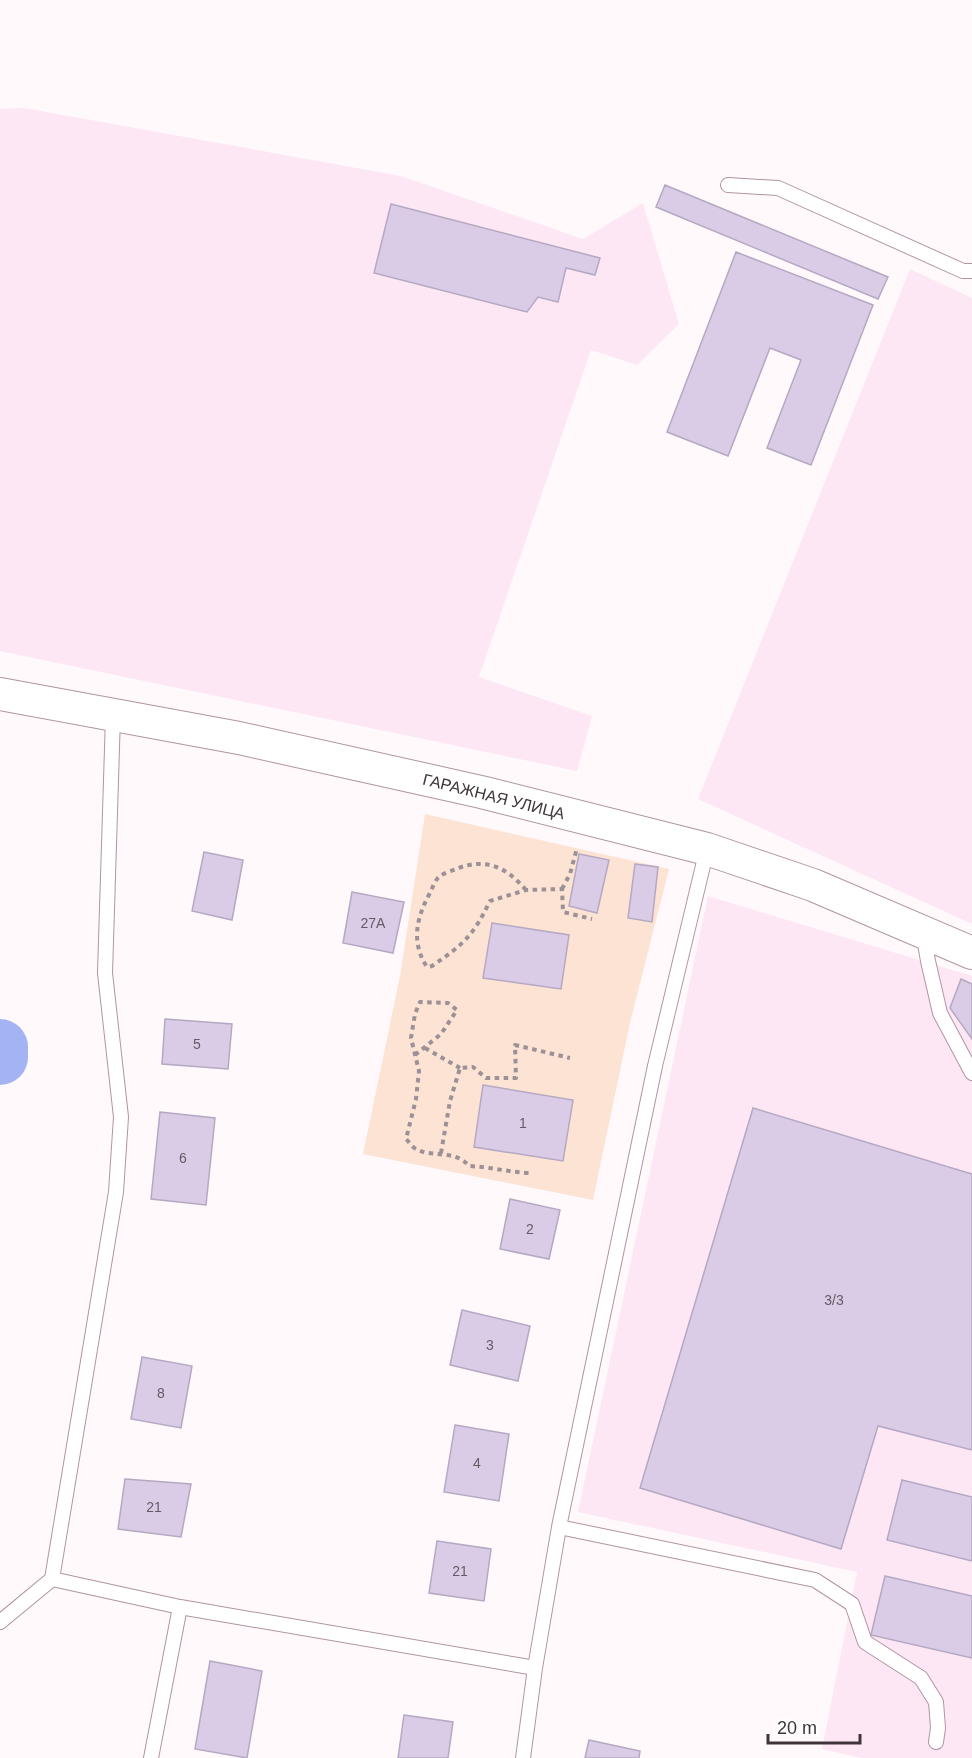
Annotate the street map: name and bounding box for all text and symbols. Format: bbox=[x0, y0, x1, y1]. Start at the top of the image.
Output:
street label: ГАРАЖНАЯ УЛИЦА bbox=[421, 771, 567, 822]
house number: 27А bbox=[361, 915, 386, 931]
house number: 5 bbox=[193, 1036, 201, 1052]
house number: 1 bbox=[519, 1115, 527, 1131]
house number: 6 bbox=[179, 1150, 187, 1166]
house number: 2 bbox=[526, 1221, 534, 1237]
house number: 3/3 bbox=[824, 1292, 844, 1308]
house number: 3 bbox=[486, 1337, 494, 1353]
house number: 8 bbox=[157, 1385, 165, 1401]
house number: 4 bbox=[473, 1455, 481, 1471]
house number: 21 bbox=[146, 1499, 162, 1515]
house number: 21 bbox=[452, 1563, 468, 1579]
scale bar bbox=[768, 1707, 860, 1745]
text: 20 m bbox=[777, 1718, 817, 1738]

